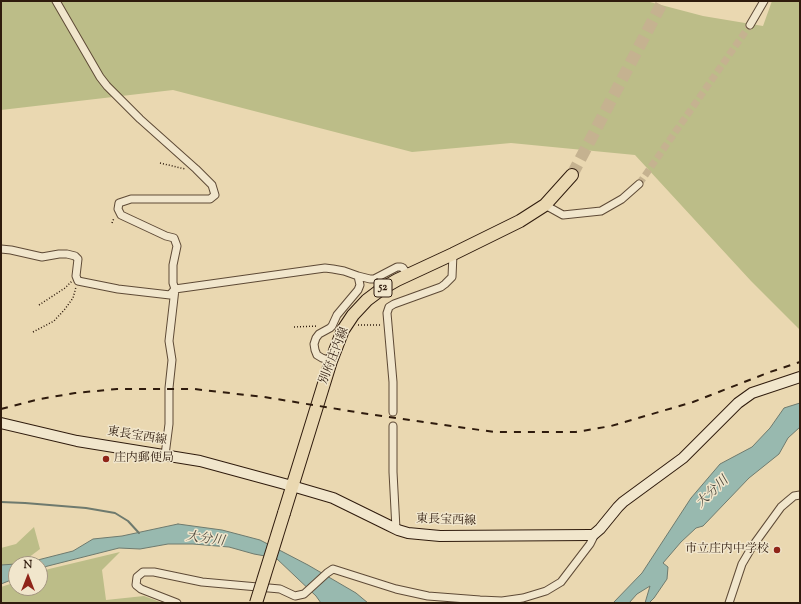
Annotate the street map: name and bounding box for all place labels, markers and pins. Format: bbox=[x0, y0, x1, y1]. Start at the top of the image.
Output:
place label: 庄内郵便局 bbox=[114, 452, 174, 466]
marker: 庄内郵便局 bbox=[101, 454, 111, 464]
place label: 市立庄内中学校 bbox=[685, 543, 769, 557]
marker: 市立庄内中学校 bbox=[772, 545, 782, 555]

